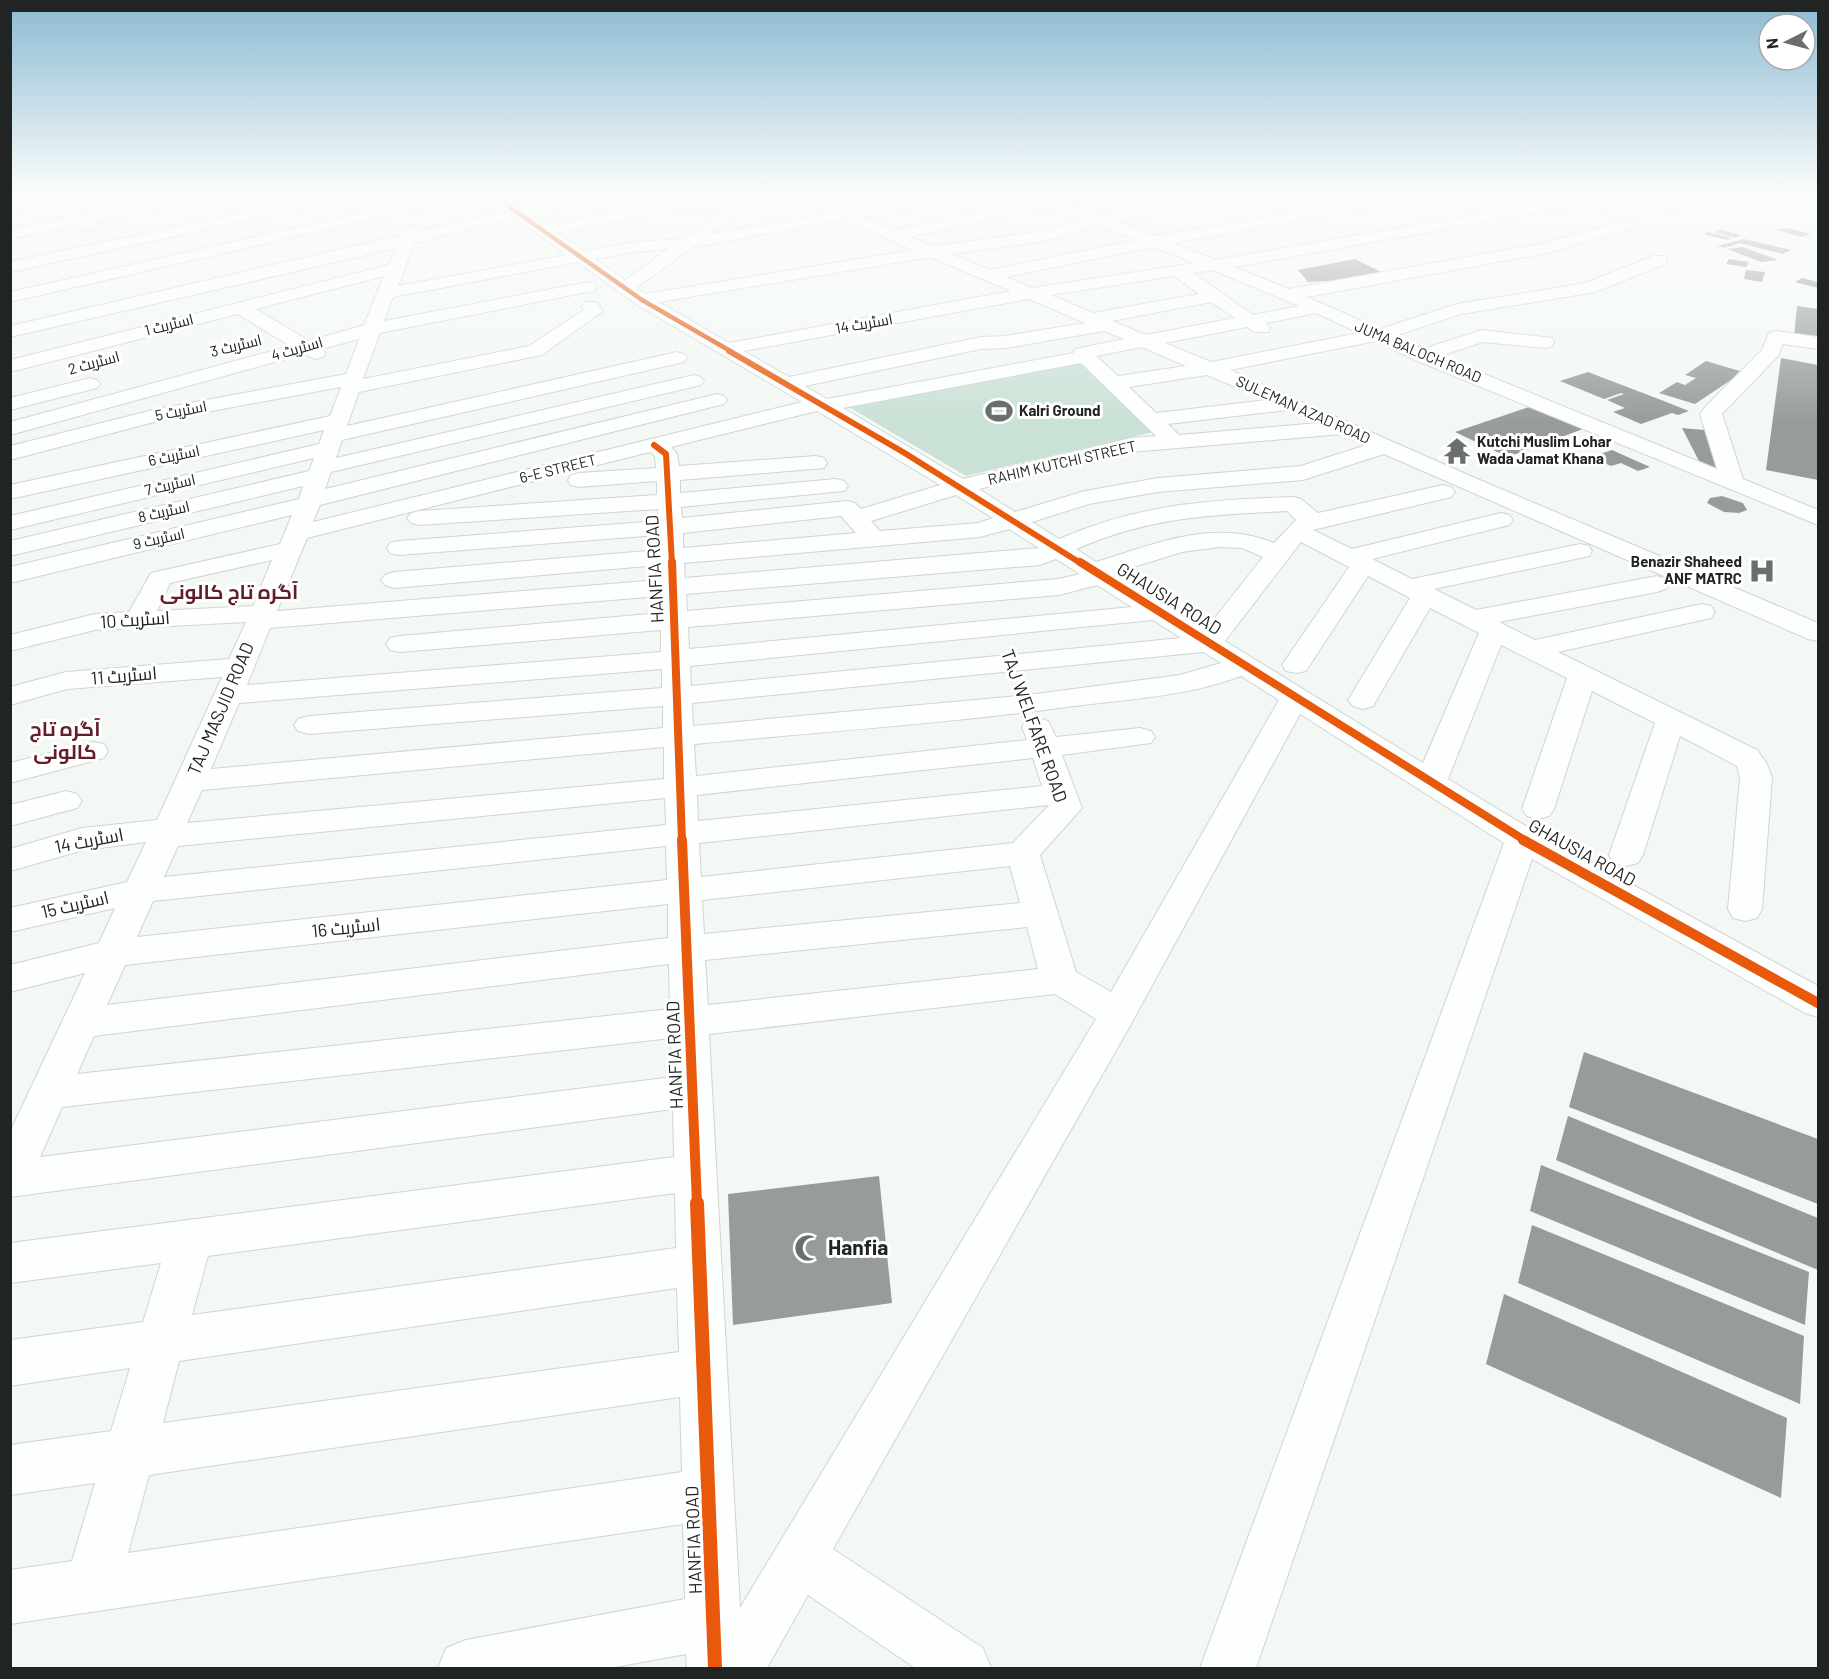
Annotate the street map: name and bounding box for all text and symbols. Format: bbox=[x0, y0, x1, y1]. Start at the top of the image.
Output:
north arrow bbox=[1757, 12, 1817, 72]
text: N bbox=[1762, 37, 1782, 50]
street label: اسٹریٹ 1 bbox=[142, 309, 195, 340]
street label: اسٹریٹ 14 bbox=[834, 309, 894, 338]
street label: JUMA BALOCH ROAD bbox=[1352, 316, 1484, 386]
street label: اسٹریٹ 3 bbox=[208, 330, 264, 361]
street label: اسٹریٹ 4 bbox=[269, 332, 325, 365]
street label: اسٹریٹ 2 bbox=[66, 347, 122, 379]
street label: SULEMAN AZAD ROAD bbox=[1234, 371, 1373, 447]
street label: اسٹریٹ 5 bbox=[153, 396, 208, 425]
sports icon: Kalri Ground bbox=[984, 396, 1014, 426]
place label: Kalri Ground bbox=[1019, 401, 1100, 419]
place label: Kutchi Muslim Lohar Wada Jamat Khana bbox=[1477, 432, 1612, 467]
street label: RAHIM KUTCHI STREET bbox=[986, 436, 1138, 488]
temple icon: Kutchi Muslim Lohar Wada Jamat Khana bbox=[1442, 436, 1472, 466]
street label: اسٹریٹ 6 bbox=[146, 441, 201, 470]
street label: 6-E STREET bbox=[517, 450, 598, 486]
street label: اسٹریٹ 7 bbox=[143, 469, 197, 500]
street label: اسٹریٹ 8 bbox=[136, 496, 192, 527]
street label: HANFIA ROAD bbox=[640, 514, 668, 624]
street label: اسٹریٹ 9 bbox=[131, 523, 187, 554]
place label: Benazir Shaheed ANF MATRC bbox=[1631, 552, 1742, 587]
hospital icon: Benazir Shaheed ANF MATRC bbox=[1747, 556, 1777, 586]
street label: GHAUSIA ROAD bbox=[1113, 557, 1226, 639]
district label: آگرہ تاج کالونی bbox=[160, 579, 299, 606]
street label: اسٹریٹ 10 bbox=[99, 606, 171, 633]
street label: TAJ MASJID ROAD bbox=[182, 639, 258, 778]
street label: TAJ WELFARE ROAD bbox=[997, 646, 1073, 805]
street label: اسٹریٹ 11 bbox=[90, 661, 158, 690]
district label: آگرہ تاج کالونی bbox=[30, 716, 101, 764]
street label: GHAUSIA ROAD bbox=[1525, 814, 1640, 891]
street label: اسٹریٹ 14 bbox=[52, 823, 125, 858]
street label: اسٹریٹ 15 bbox=[39, 886, 111, 923]
street label: اسٹریٹ 16 bbox=[310, 912, 382, 943]
street label: HANFIA ROAD bbox=[661, 1000, 687, 1110]
mosque icon: Hanfia bbox=[793, 1233, 823, 1263]
place label: Hanfia bbox=[828, 1234, 888, 1259]
street label: HANFIA ROAD bbox=[680, 1485, 706, 1595]

